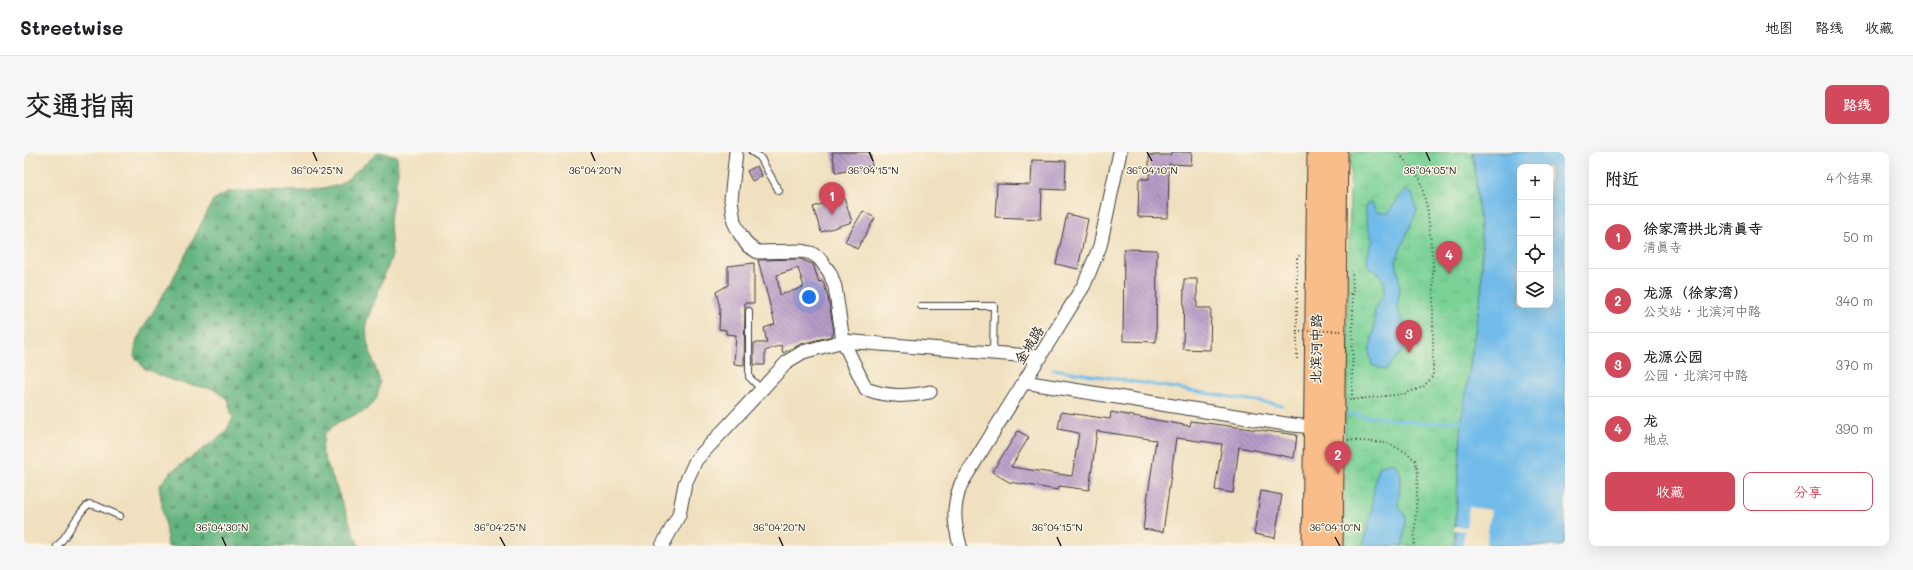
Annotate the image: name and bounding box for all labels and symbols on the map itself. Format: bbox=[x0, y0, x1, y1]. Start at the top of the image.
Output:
text: 36°04'25"N bbox=[291, 163, 343, 177]
text: 36°04'20"N bbox=[569, 163, 621, 177]
text: 36°04'15"N bbox=[847, 163, 899, 177]
text: 36°04'10"N bbox=[1126, 163, 1178, 177]
text: 36°04'05"N bbox=[1404, 163, 1456, 177]
pin: 1 bbox=[819, 182, 845, 215]
pin: 4 bbox=[1436, 241, 1462, 274]
your location bbox=[799, 287, 819, 307]
street label: 北滨河中路 bbox=[1305, 314, 1326, 384]
pin: 3 bbox=[1396, 320, 1422, 353]
street label: 金城路 bbox=[1009, 322, 1048, 368]
pin: 2 bbox=[1325, 441, 1351, 474]
text: 36°04'30"N bbox=[196, 520, 248, 534]
text: 36°04'25"N bbox=[474, 520, 526, 534]
text: 36°04'20"N bbox=[753, 520, 805, 534]
text: 36°04'15"N bbox=[1031, 520, 1083, 534]
text: 36°04'10"N bbox=[1309, 520, 1361, 534]

